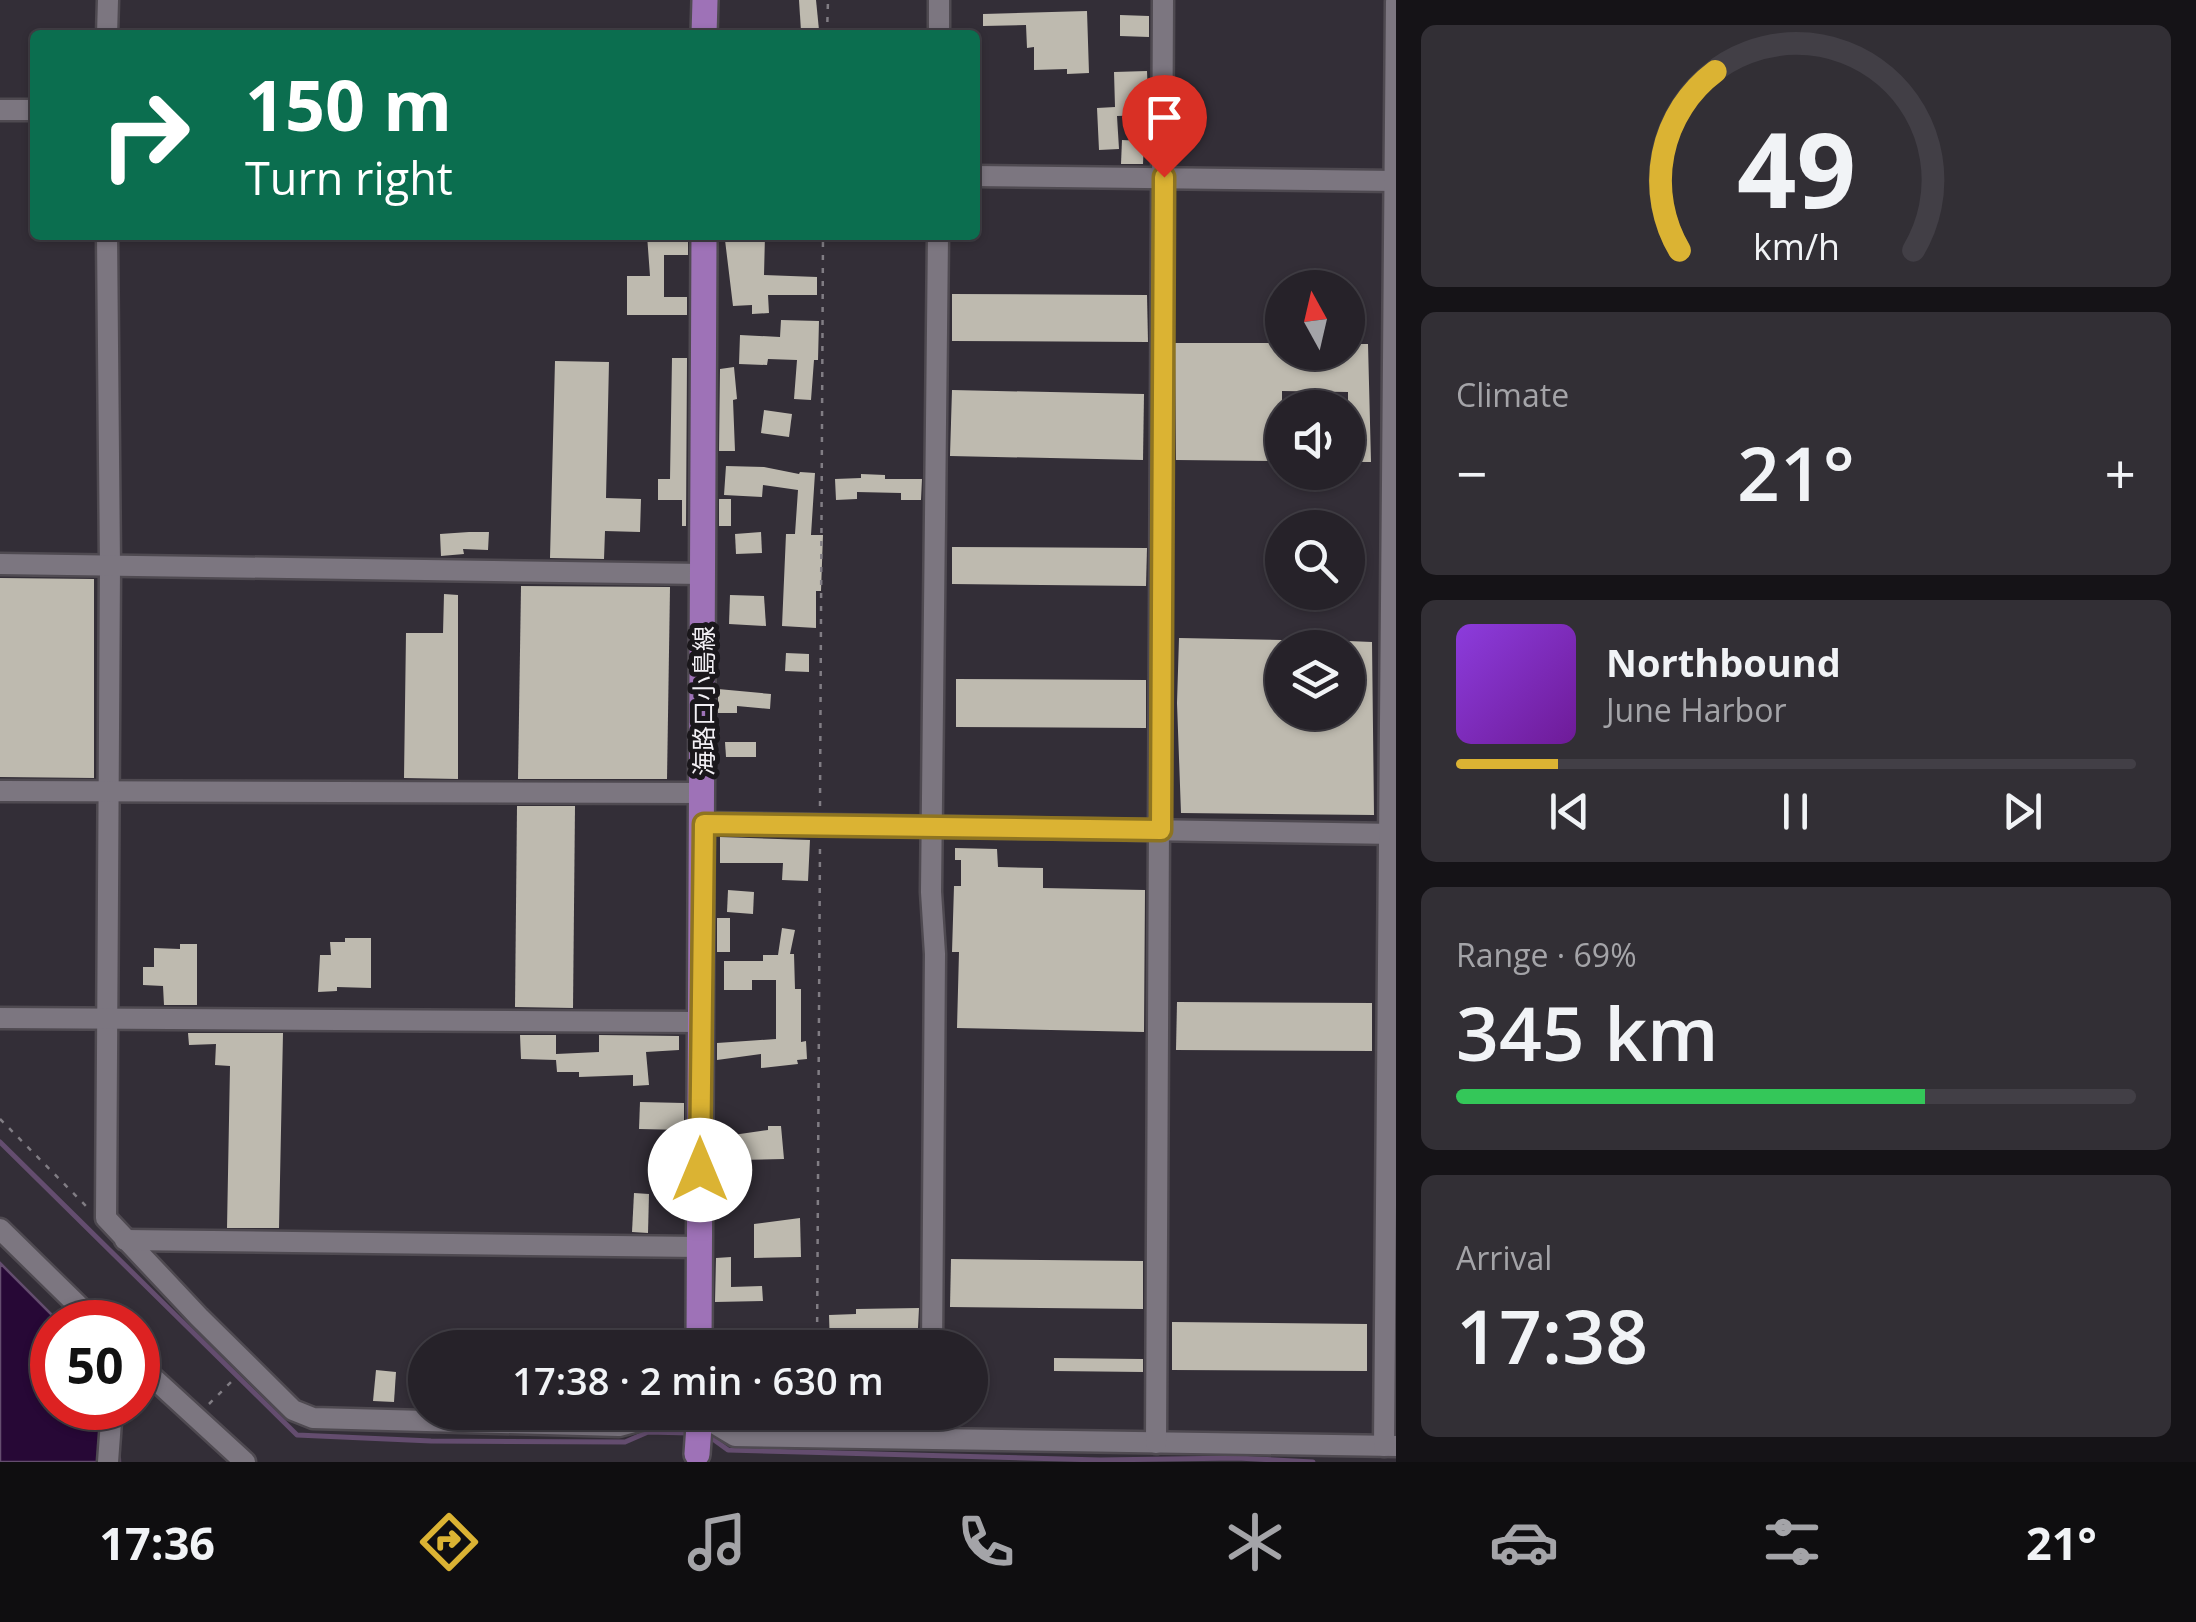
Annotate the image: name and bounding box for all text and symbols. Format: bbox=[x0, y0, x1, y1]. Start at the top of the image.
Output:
text: 150 m bbox=[245, 56, 452, 152]
icon: right bbox=[80, 70, 210, 200]
pin bbox=[1122, 75, 1207, 178]
icon: arrive bbox=[1137, 90, 1192, 145]
text: 49 bbox=[1737, 97, 1855, 238]
text: Turn right bbox=[245, 147, 453, 208]
text: km/h bbox=[1753, 222, 1839, 270]
north arrow bbox=[1265, 270, 1365, 370]
map controls bbox=[1265, 270, 1365, 730]
text: Climate bbox=[1456, 373, 1569, 416]
button: sound bbox=[1265, 390, 1365, 490]
text: 21° bbox=[1737, 421, 1855, 523]
text: − bbox=[1456, 435, 1487, 510]
text: + bbox=[2105, 435, 2136, 510]
button: search bbox=[1265, 510, 1365, 610]
street label: 海路口小島線 bbox=[686, 626, 720, 776]
button: layers bbox=[1265, 630, 1365, 730]
text: Northbound bbox=[1606, 636, 1841, 688]
text: June Harbor bbox=[1606, 688, 1786, 731]
icon: previous bbox=[1542, 784, 1597, 839]
icon: pause bbox=[1768, 784, 1823, 839]
icon: next bbox=[1995, 784, 2050, 839]
text: Range · 69% bbox=[1456, 933, 1637, 976]
text: 345 km bbox=[1456, 981, 1719, 1083]
position arrow bbox=[648, 1118, 752, 1222]
text: Arrival bbox=[1456, 1236, 1552, 1279]
text: 17:38 bbox=[1456, 1284, 1648, 1386]
speed limit sign: 50 bbox=[30, 1300, 160, 1430]
text: 17:38 · 2 min · 630 m bbox=[512, 1354, 884, 1406]
icon: directions bbox=[414, 1507, 484, 1577]
icon: music bbox=[682, 1507, 752, 1577]
icon: phone bbox=[951, 1507, 1021, 1577]
icon: climate bbox=[1220, 1507, 1290, 1577]
icon: car bbox=[1489, 1507, 1559, 1577]
icon: filters bbox=[1757, 1507, 1827, 1577]
text: 17:36 bbox=[99, 1512, 215, 1573]
text: 21° bbox=[2026, 1512, 2097, 1573]

